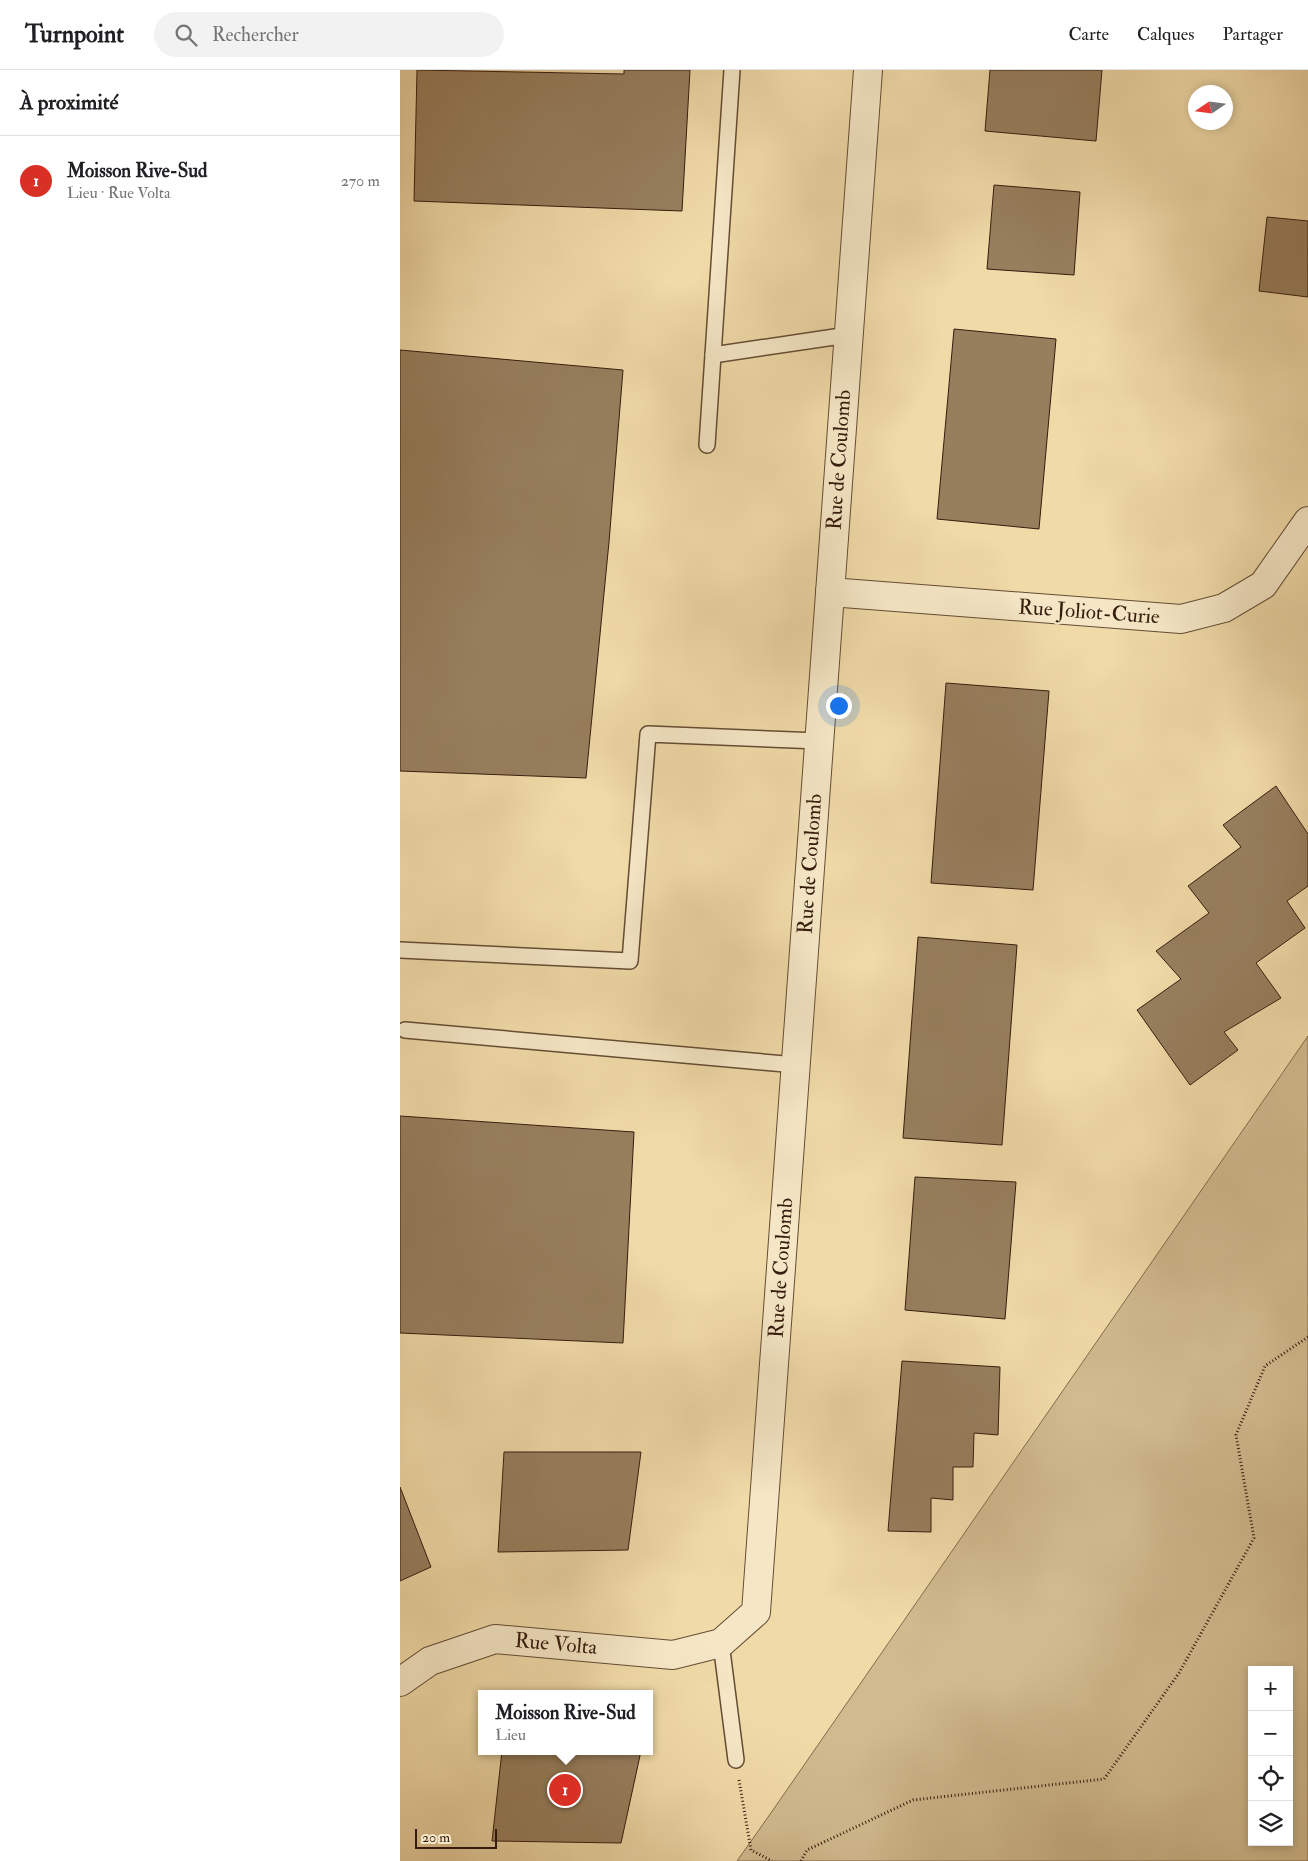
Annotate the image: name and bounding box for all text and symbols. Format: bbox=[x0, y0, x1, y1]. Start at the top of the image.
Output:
search box bbox=[154, 12, 504, 57]
text: Turnpoint bbox=[25, 19, 124, 50]
icon: search bbox=[172, 21, 200, 49]
text: Rechercher bbox=[212, 23, 299, 47]
text: Carte bbox=[1068, 23, 1109, 46]
text: Calques bbox=[1137, 23, 1194, 46]
text: Partager bbox=[1222, 23, 1283, 46]
north arrow bbox=[1188, 85, 1233, 130]
text: À proximité bbox=[20, 89, 118, 116]
text: Moisson Rive-Sud bbox=[67, 159, 207, 183]
text: 1 bbox=[33, 171, 39, 191]
text: 270 m bbox=[341, 171, 380, 191]
text: Lieu · Rue Volta bbox=[67, 183, 171, 203]
street label: Rue de Coulomb bbox=[821, 389, 857, 531]
street label: Rue Joliot-Curie bbox=[1017, 594, 1161, 630]
your location bbox=[826, 693, 852, 719]
street label: Rue de Coulomb bbox=[792, 793, 828, 935]
street label: Rue de Coulomb bbox=[763, 1197, 799, 1339]
street label: Rue Volta bbox=[514, 1627, 599, 1661]
map controls bbox=[1248, 1666, 1293, 1846]
button: + bbox=[1248, 1666, 1293, 1711]
popup bbox=[478, 1690, 653, 1755]
text: Moisson Rive-Sud bbox=[495, 1701, 636, 1725]
button: − bbox=[1248, 1711, 1293, 1756]
text: Lieu bbox=[495, 1725, 526, 1745]
button: locate bbox=[1248, 1756, 1293, 1801]
pin: 1 bbox=[549, 1771, 581, 1809]
button: layers bbox=[1248, 1801, 1293, 1846]
scale bar bbox=[415, 1826, 498, 1849]
text: 20 m bbox=[422, 1829, 450, 1846]

